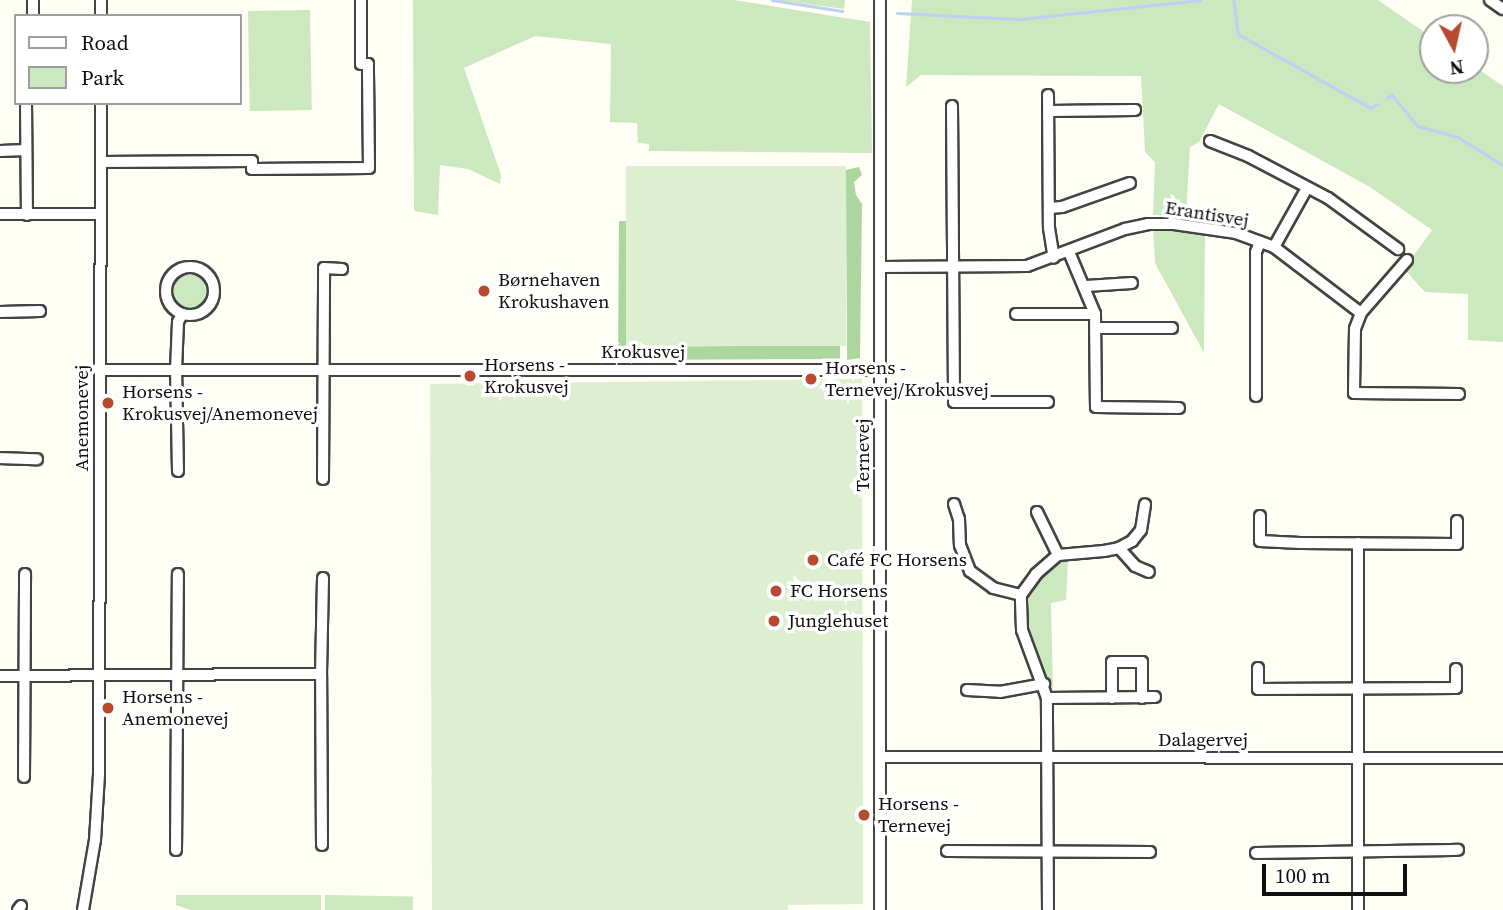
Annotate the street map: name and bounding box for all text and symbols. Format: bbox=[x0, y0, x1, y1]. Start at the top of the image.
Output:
legend bbox=[14, 14, 242, 105]
north arrow bbox=[1419, 14, 1489, 84]
text: Road bbox=[81, 28, 129, 57]
text: N bbox=[1448, 54, 1465, 82]
text: Park bbox=[81, 63, 124, 92]
street label: Erantisvej bbox=[1163, 196, 1251, 232]
place label: Børnehaven Krokushaven bbox=[498, 269, 609, 313]
marker: Børnehaven Krokushaven bbox=[476, 283, 492, 299]
street label: Krokusvej bbox=[601, 341, 685, 363]
place label: Horsens - Krokusvej bbox=[484, 354, 569, 398]
place label: Horsens - Ternevej/Krokusvej bbox=[825, 357, 989, 401]
street label: Anemonevej bbox=[71, 365, 93, 471]
marker: Horsens - Krokusvej bbox=[462, 368, 478, 384]
marker: Horsens - Ternevej/Krokusvej bbox=[803, 371, 819, 387]
place label: Horsens - Krokusvej/Anemonevej bbox=[122, 381, 318, 425]
marker: Horsens - Krokusvej/Anemonevej bbox=[100, 395, 116, 411]
street label: Ternevej bbox=[852, 418, 874, 492]
place label: Café FC Horsens bbox=[827, 549, 967, 571]
marker: Café FC Horsens bbox=[805, 552, 821, 568]
place label: FC Horsens bbox=[790, 580, 888, 602]
marker: FC Horsens bbox=[768, 583, 784, 599]
place label: Junglehuset bbox=[788, 610, 888, 632]
marker: Junglehuset bbox=[766, 613, 782, 629]
place label: Horsens - Anemonevej bbox=[122, 686, 229, 730]
marker: Horsens - Anemonevej bbox=[100, 700, 116, 716]
street label: Dalagervej bbox=[1158, 729, 1248, 751]
place label: Horsens - Ternevej bbox=[878, 793, 959, 837]
marker: Horsens - Ternevej bbox=[856, 807, 872, 823]
scale bar bbox=[1265, 850, 1410, 894]
text: 100 m bbox=[1275, 861, 1330, 890]

